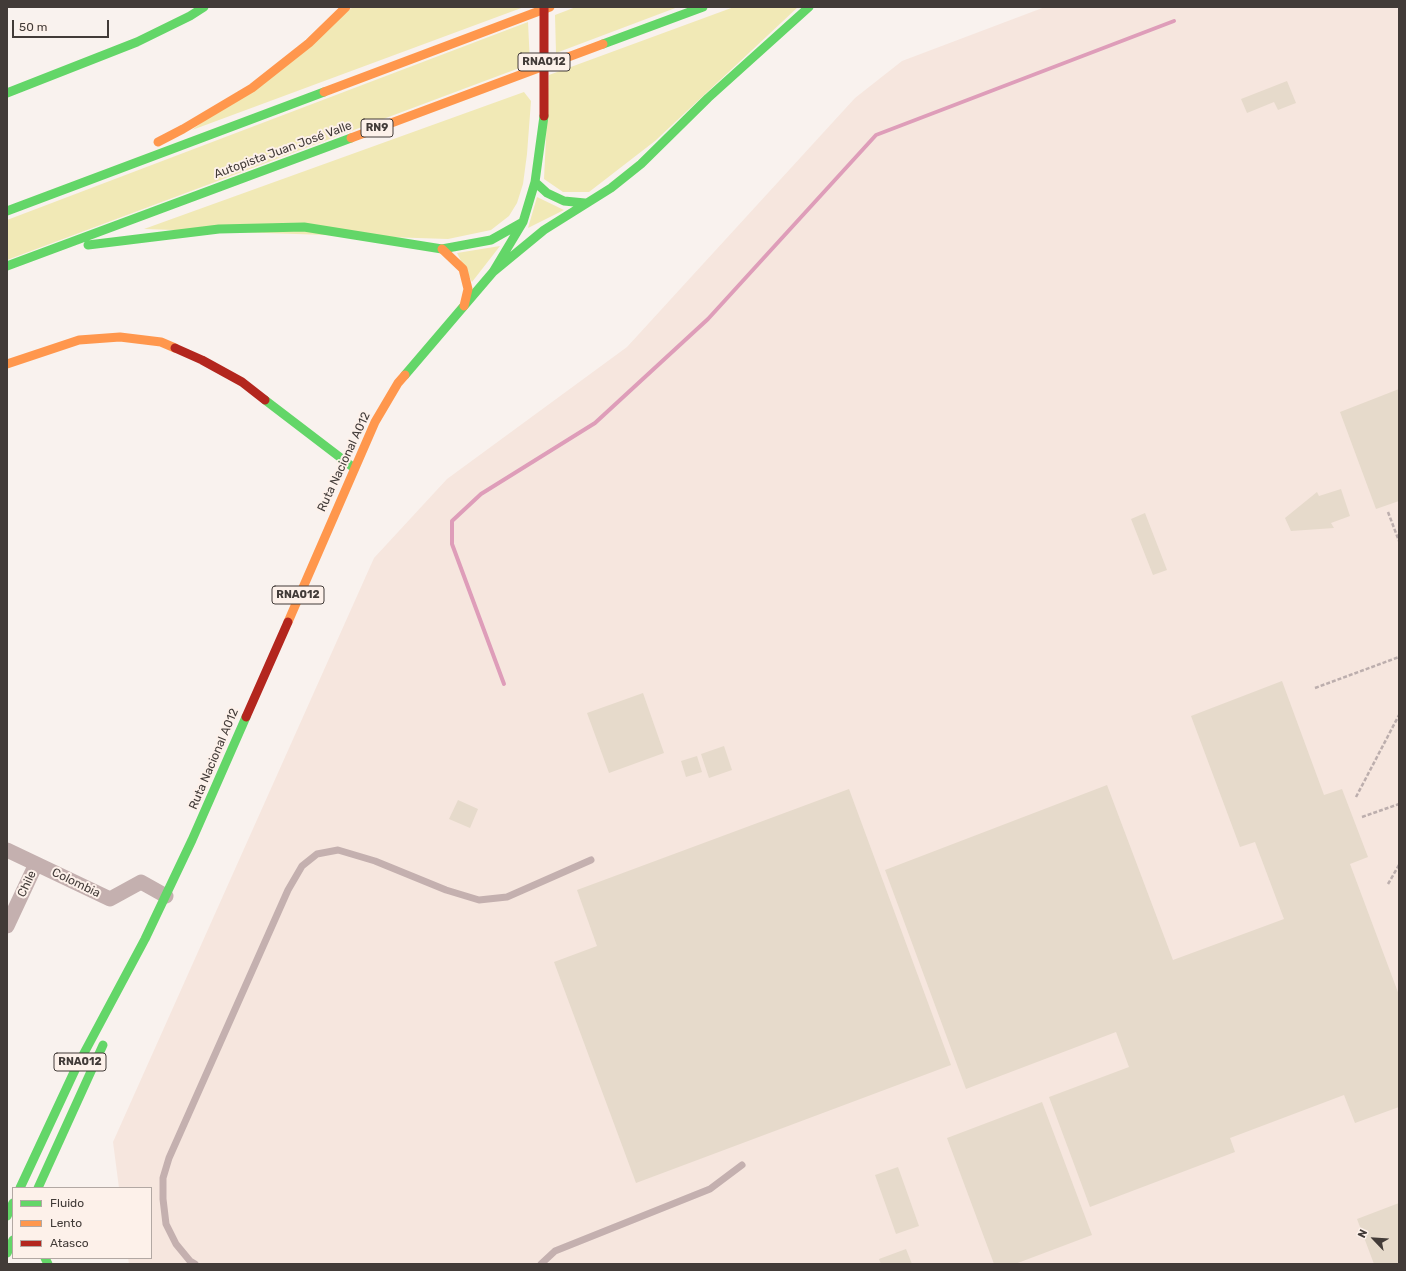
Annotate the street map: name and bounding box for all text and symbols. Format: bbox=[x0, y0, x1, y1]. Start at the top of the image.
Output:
scale bar bbox=[14, 12, 111, 38]
text: 50 m bbox=[19, 20, 47, 34]
road number: RNA012 bbox=[518, 53, 570, 71]
street label: Autopista Juan José Valle bbox=[212, 118, 354, 182]
road number: RN9 bbox=[361, 119, 393, 137]
street label: Ruta Nacional A012 bbox=[315, 410, 373, 514]
road number: RNA012 bbox=[272, 586, 324, 604]
street label: Ruta Nacional A012 bbox=[186, 706, 242, 812]
street label: Colombia bbox=[49, 865, 103, 901]
street label: Chile bbox=[15, 868, 39, 900]
road number: RNA012 bbox=[54, 1053, 106, 1071]
legend bbox=[12, 1187, 152, 1259]
text: Fluido bbox=[50, 1196, 84, 1210]
text: Lento bbox=[50, 1216, 82, 1230]
north arrow bbox=[1354, 1219, 1394, 1259]
text: N bbox=[1355, 1227, 1370, 1240]
text: Atasco bbox=[50, 1236, 89, 1250]

